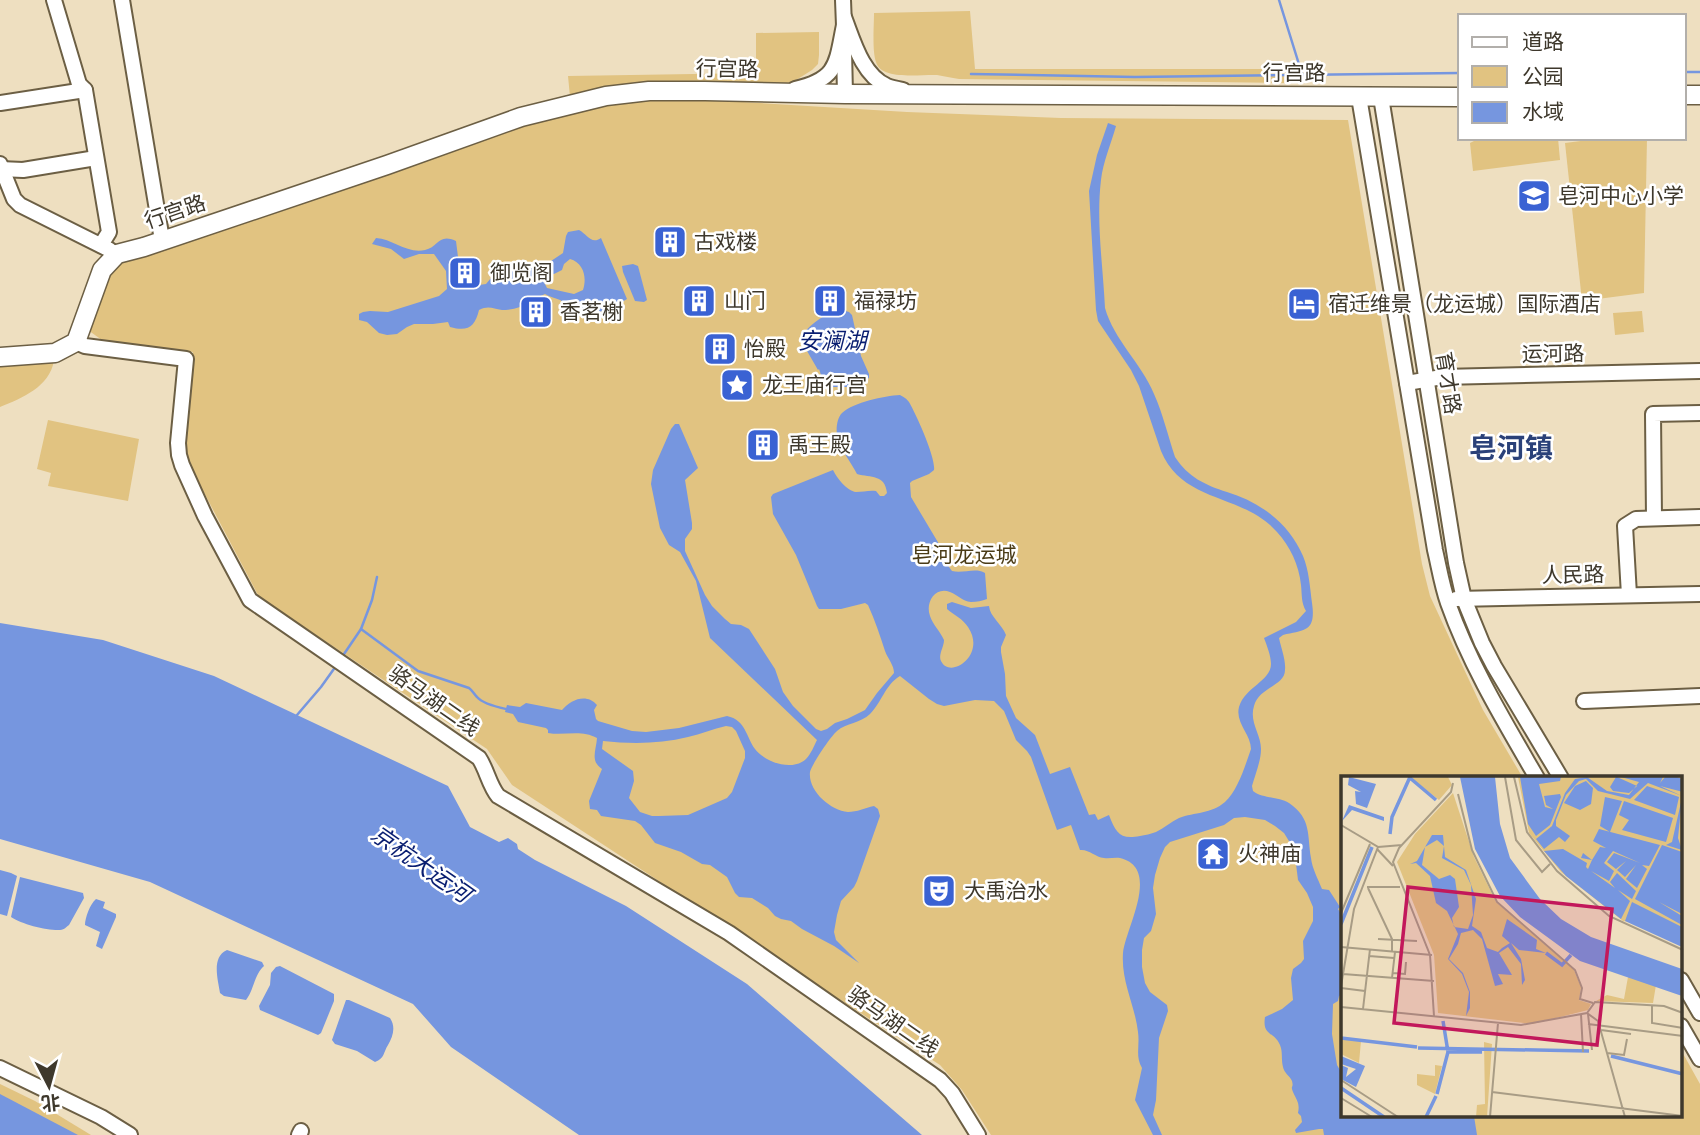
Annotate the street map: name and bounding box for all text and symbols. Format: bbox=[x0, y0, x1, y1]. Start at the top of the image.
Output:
legend bbox=[1458, 14, 1686, 140]
text: 道路 bbox=[1522, 30, 1564, 53]
street label: 行宫路 bbox=[695, 56, 759, 81]
street label: 行宫路 bbox=[1263, 61, 1326, 84]
text: 公园 bbox=[1522, 65, 1564, 88]
text: 水域 bbox=[1522, 100, 1564, 123]
school or university icon: 皂河中心小学 bbox=[1515, 177, 1553, 215]
place label: 皂河中心小学 bbox=[1558, 184, 1684, 207]
street label: 行宫路 bbox=[141, 190, 208, 233]
building icon: 古戏楼 bbox=[651, 223, 689, 261]
place label: 古戏楼 bbox=[694, 230, 757, 253]
building icon: 御览阁 bbox=[446, 254, 484, 292]
place label: 御览阁 bbox=[490, 261, 553, 284]
building icon: 山门 bbox=[680, 282, 718, 320]
building icon: 福禄坊 bbox=[811, 282, 849, 320]
hotel icon: 宿迁维景（龙运城）国际酒店 bbox=[1285, 285, 1323, 323]
place label: 山门 bbox=[724, 289, 766, 312]
place label: 福禄坊 bbox=[854, 289, 917, 312]
place label: 宿迁维景（龙运城）国际酒店 bbox=[1328, 292, 1601, 315]
building icon: 香茗榭 bbox=[517, 293, 555, 331]
place label: 香茗榭 bbox=[560, 300, 623, 323]
water label: 安澜湖 bbox=[798, 328, 870, 354]
building icon: 怡殿 bbox=[701, 330, 739, 368]
place label: 怡殿 bbox=[744, 337, 786, 360]
street label: 运河路 bbox=[1521, 341, 1585, 366]
street label: 育才路 bbox=[1432, 350, 1465, 416]
place icon: 龙王庙行宫 bbox=[718, 366, 756, 404]
place label: 龙王庙行宫 bbox=[762, 373, 867, 396]
building icon: 禹王殿 bbox=[744, 426, 782, 464]
place label: 禹王殿 bbox=[788, 433, 851, 456]
district label: 皂河镇 bbox=[1469, 433, 1553, 464]
park label: 皂河龙运城 bbox=[912, 543, 1017, 566]
street label: 人民路 bbox=[1541, 562, 1605, 587]
street label: 骆马湖二线 bbox=[385, 661, 484, 740]
inset map bbox=[1341, 776, 1682, 1118]
water label: 京杭大运河 bbox=[366, 820, 479, 910]
temple icon: 火神庙 bbox=[1194, 835, 1232, 873]
place label: 火神庙 bbox=[1238, 842, 1301, 865]
theatre icon: 大禹治水 bbox=[920, 872, 958, 910]
place label: 大禹治水 bbox=[964, 879, 1048, 902]
street label: 骆马湖二线 bbox=[844, 982, 943, 1061]
north arrow bbox=[14, 1051, 84, 1121]
text: 北 bbox=[40, 1091, 61, 1114]

